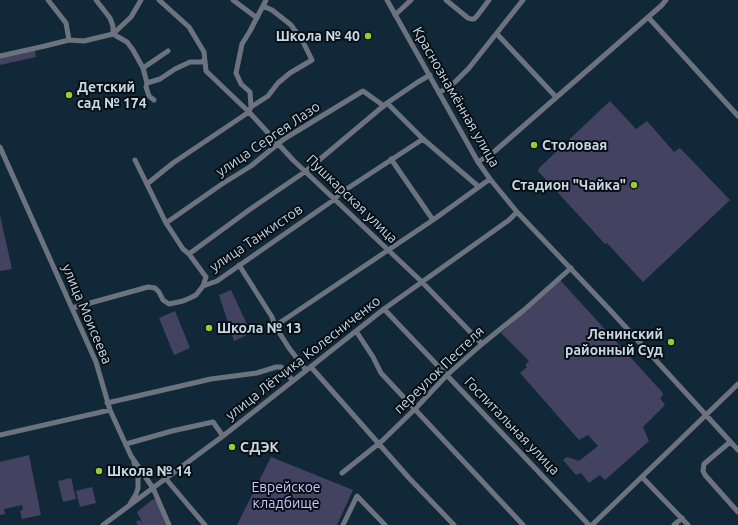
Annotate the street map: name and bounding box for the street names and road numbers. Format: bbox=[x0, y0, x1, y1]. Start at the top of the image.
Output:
street label: Краснознамённая улица bbox=[409, 24, 503, 170]
street label: улица Сергея Лазо bbox=[213, 98, 323, 180]
street label: Пушкарская улица bbox=[303, 151, 401, 247]
street label: улица Танкистов bbox=[206, 201, 306, 275]
street label: улица Моисеева bbox=[58, 261, 116, 367]
street label: улица Лётчика Колесниченко bbox=[222, 292, 384, 424]
street label: переулок Пестеля bbox=[390, 323, 488, 417]
street label: Госпитальная улица bbox=[461, 373, 563, 479]

